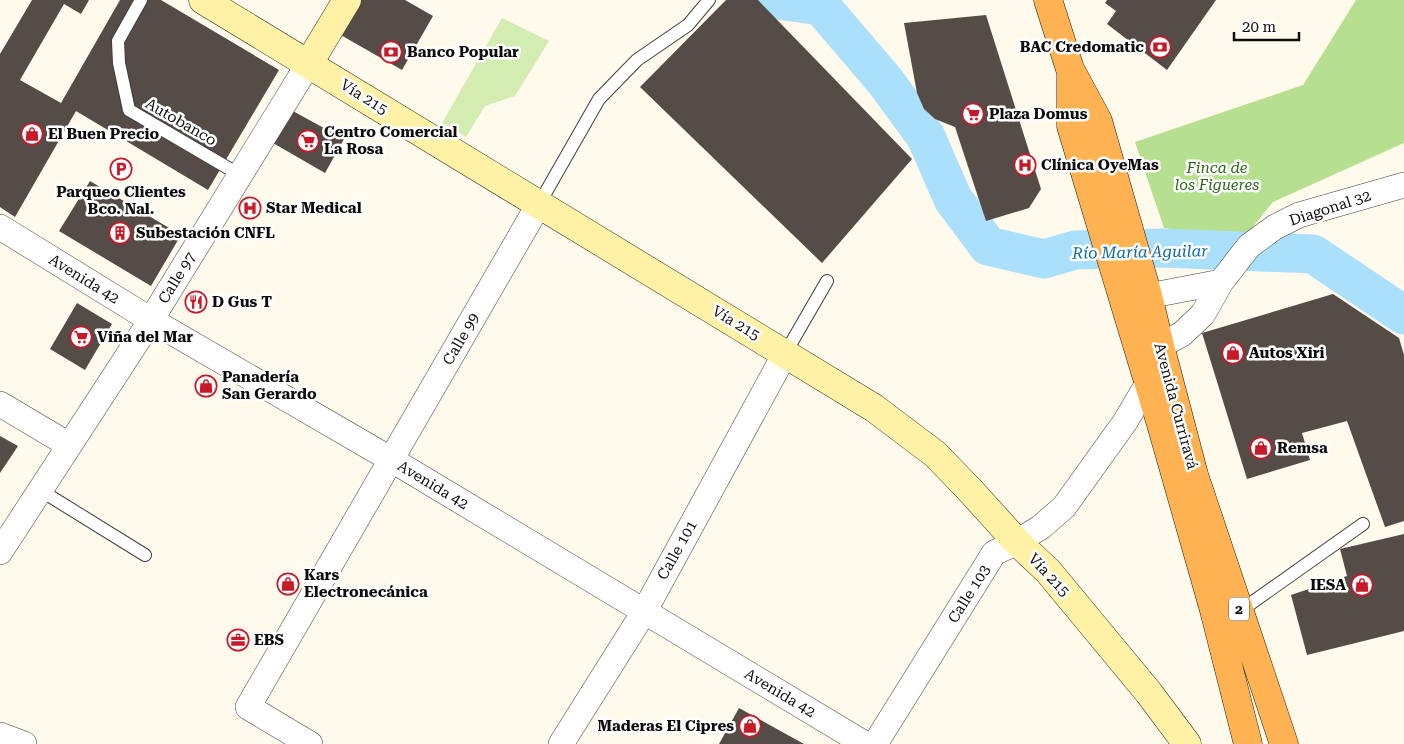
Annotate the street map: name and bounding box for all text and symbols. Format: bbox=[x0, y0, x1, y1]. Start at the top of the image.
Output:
scale bar bbox=[1234, 10, 1299, 42]
text: 20 m bbox=[1242, 18, 1277, 36]
bank icon: BAC Credomatic bbox=[1148, 35, 1172, 59]
place label: BAC Credomatic bbox=[1020, 38, 1144, 56]
bank icon: Banco Popular bbox=[379, 40, 403, 64]
place label: Banco Popular bbox=[407, 43, 519, 61]
street label: Vía 215 bbox=[337, 75, 391, 119]
street label: Autobanco bbox=[142, 94, 220, 150]
supermarket icon: Plaza Domus bbox=[961, 102, 985, 126]
place label: Plaza Domus bbox=[989, 105, 1088, 123]
shop icon: El Buen Precio bbox=[20, 122, 44, 146]
place label: Centro Comercial La Rosa bbox=[324, 123, 458, 158]
place label: El Buen Precio bbox=[48, 125, 160, 143]
supermarket icon: Centro Comercial La Rosa bbox=[296, 129, 320, 153]
hospital icon: Clínica OyeMas bbox=[1013, 153, 1037, 177]
place label: Clínica OyeMas bbox=[1041, 156, 1159, 174]
parking icon: Parqueo Clientes Bco. Nal. bbox=[109, 157, 133, 181]
park label: Finca de los Figueres bbox=[1175, 159, 1259, 194]
place label: Parqueo Clientes Bco. Nal. bbox=[56, 183, 186, 218]
street label: Diagonal 32 bbox=[1287, 186, 1373, 230]
hospital icon: Star Medical bbox=[238, 196, 262, 220]
place label: Star Medical bbox=[266, 199, 362, 217]
building icon: Subestación CNFL bbox=[108, 221, 132, 245]
place label: Subestación CNFL bbox=[136, 224, 275, 242]
water label: Río María Aguilar bbox=[1071, 241, 1208, 263]
street label: Calle 97 bbox=[154, 249, 200, 307]
street label: Avenida 42 bbox=[46, 250, 122, 308]
restaurant icon: D Gus T bbox=[184, 290, 208, 314]
place label: D Gus T bbox=[212, 293, 272, 311]
street label: Vía 215 bbox=[709, 302, 763, 344]
street label: Calle 99 bbox=[439, 310, 483, 368]
supermarket icon: Viña del Mar bbox=[69, 325, 93, 349]
place label: Viña del Mar bbox=[97, 328, 193, 346]
street label: Avenida Curriravá bbox=[1150, 341, 1202, 471]
shop icon: Autos Xiri bbox=[1221, 341, 1245, 365]
place label: Autos Xiri bbox=[1249, 344, 1325, 362]
place label: Panadería San Gerardo bbox=[222, 368, 317, 403]
shop icon: Panadería San Gerardo bbox=[194, 374, 218, 398]
shop icon: Remsa bbox=[1249, 436, 1273, 460]
place label: Remsa bbox=[1277, 439, 1328, 457]
street label: Avenida 42 bbox=[394, 457, 472, 513]
street label: Calle 101 bbox=[653, 517, 701, 583]
street label: Vía 215 bbox=[1025, 550, 1073, 600]
street label: Calle 103 bbox=[944, 562, 994, 626]
place label: Kars Electronecánica bbox=[304, 566, 428, 601]
shop icon: Kars Electronecánica bbox=[276, 572, 300, 596]
shop icon: IESA bbox=[1350, 573, 1374, 597]
place label: IESA bbox=[1310, 576, 1346, 594]
road number: 2 bbox=[1229, 598, 1249, 620]
office icon: EBS bbox=[226, 628, 250, 652]
place label: EBS bbox=[254, 631, 285, 649]
street label: Avenida 42 bbox=[741, 665, 819, 721]
shop icon: Maderas El Cipres bbox=[738, 714, 762, 738]
place label: Maderas El Cipres bbox=[597, 717, 734, 735]

